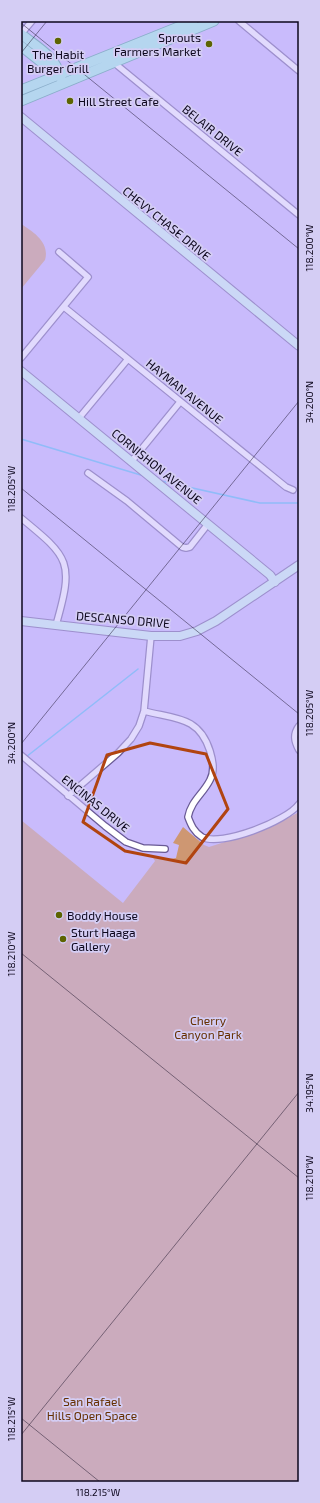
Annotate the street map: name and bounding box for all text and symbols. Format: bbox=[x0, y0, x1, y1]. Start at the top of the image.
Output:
place label: Sprouts Farmers Market bbox=[114, 30, 201, 58]
marker: The Habit Burger Grill bbox=[53, 36, 63, 46]
marker: Sprouts Farmers Market bbox=[204, 39, 214, 49]
place label: The Habit Burger Grill bbox=[27, 47, 89, 75]
place label: Hill Street Cafe bbox=[78, 94, 159, 108]
marker: Hill Street Cafe bbox=[65, 96, 75, 106]
street label: BELAIR DRIVE bbox=[180, 101, 246, 159]
street label: CHEVY CHASE DRIVE bbox=[120, 183, 214, 263]
text: 118.200°W bbox=[303, 224, 315, 272]
street label: HAYMAN AVENUE bbox=[144, 356, 226, 426]
text: 34.200°N bbox=[303, 381, 315, 423]
street label: CORNISHON AVENUE bbox=[109, 425, 205, 507]
text: 118.205°W bbox=[5, 465, 17, 512]
street label: DESCANSO DRIVE bbox=[75, 608, 171, 630]
text: 118.205°W bbox=[303, 689, 315, 736]
text: 34.200°N bbox=[5, 722, 17, 764]
street label: ENCINAS DRIVE bbox=[59, 771, 133, 835]
place label: Boddy House bbox=[67, 908, 138, 922]
marker: Boddy House bbox=[54, 910, 64, 920]
place label: Sturt Haaga Gallery bbox=[71, 925, 136, 953]
text: 118.210°W bbox=[5, 931, 17, 977]
marker: Sturt Haaga Gallery bbox=[58, 934, 68, 944]
park label: Cherry Canyon Park bbox=[174, 1013, 242, 1041]
text: 34.195°N bbox=[303, 1073, 315, 1113]
text: 118.210°W bbox=[303, 1155, 315, 1201]
park label: San Rafael Hills Open Space bbox=[47, 1394, 137, 1422]
text: 118.215°W bbox=[5, 1396, 17, 1441]
text: 118.215°W bbox=[76, 1486, 121, 1498]

